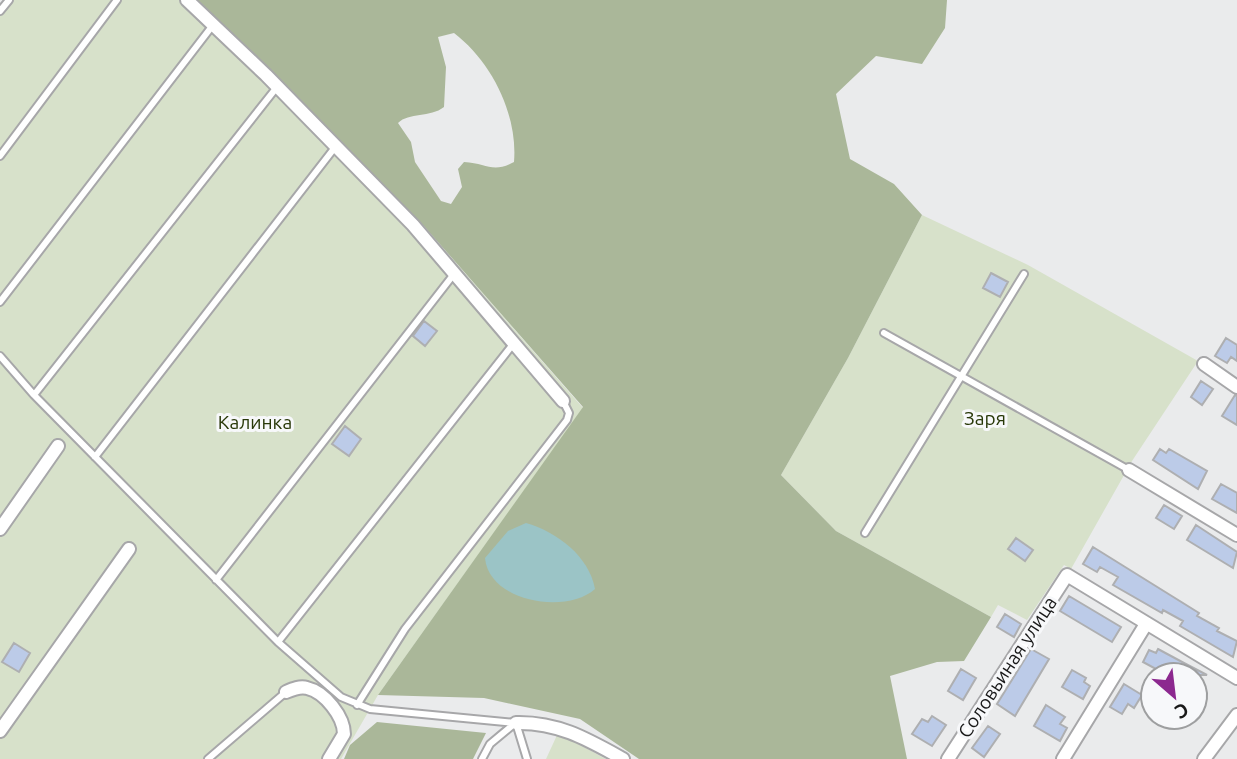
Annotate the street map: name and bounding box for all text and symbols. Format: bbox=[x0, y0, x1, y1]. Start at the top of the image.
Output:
park label: Заря bbox=[964, 407, 1006, 429]
park label: Калинка bbox=[218, 411, 292, 433]
street label: Соловьиная улица bbox=[953, 592, 1061, 742]
north arrow bbox=[1139, 661, 1209, 731]
text: С bbox=[1171, 698, 1193, 724]

